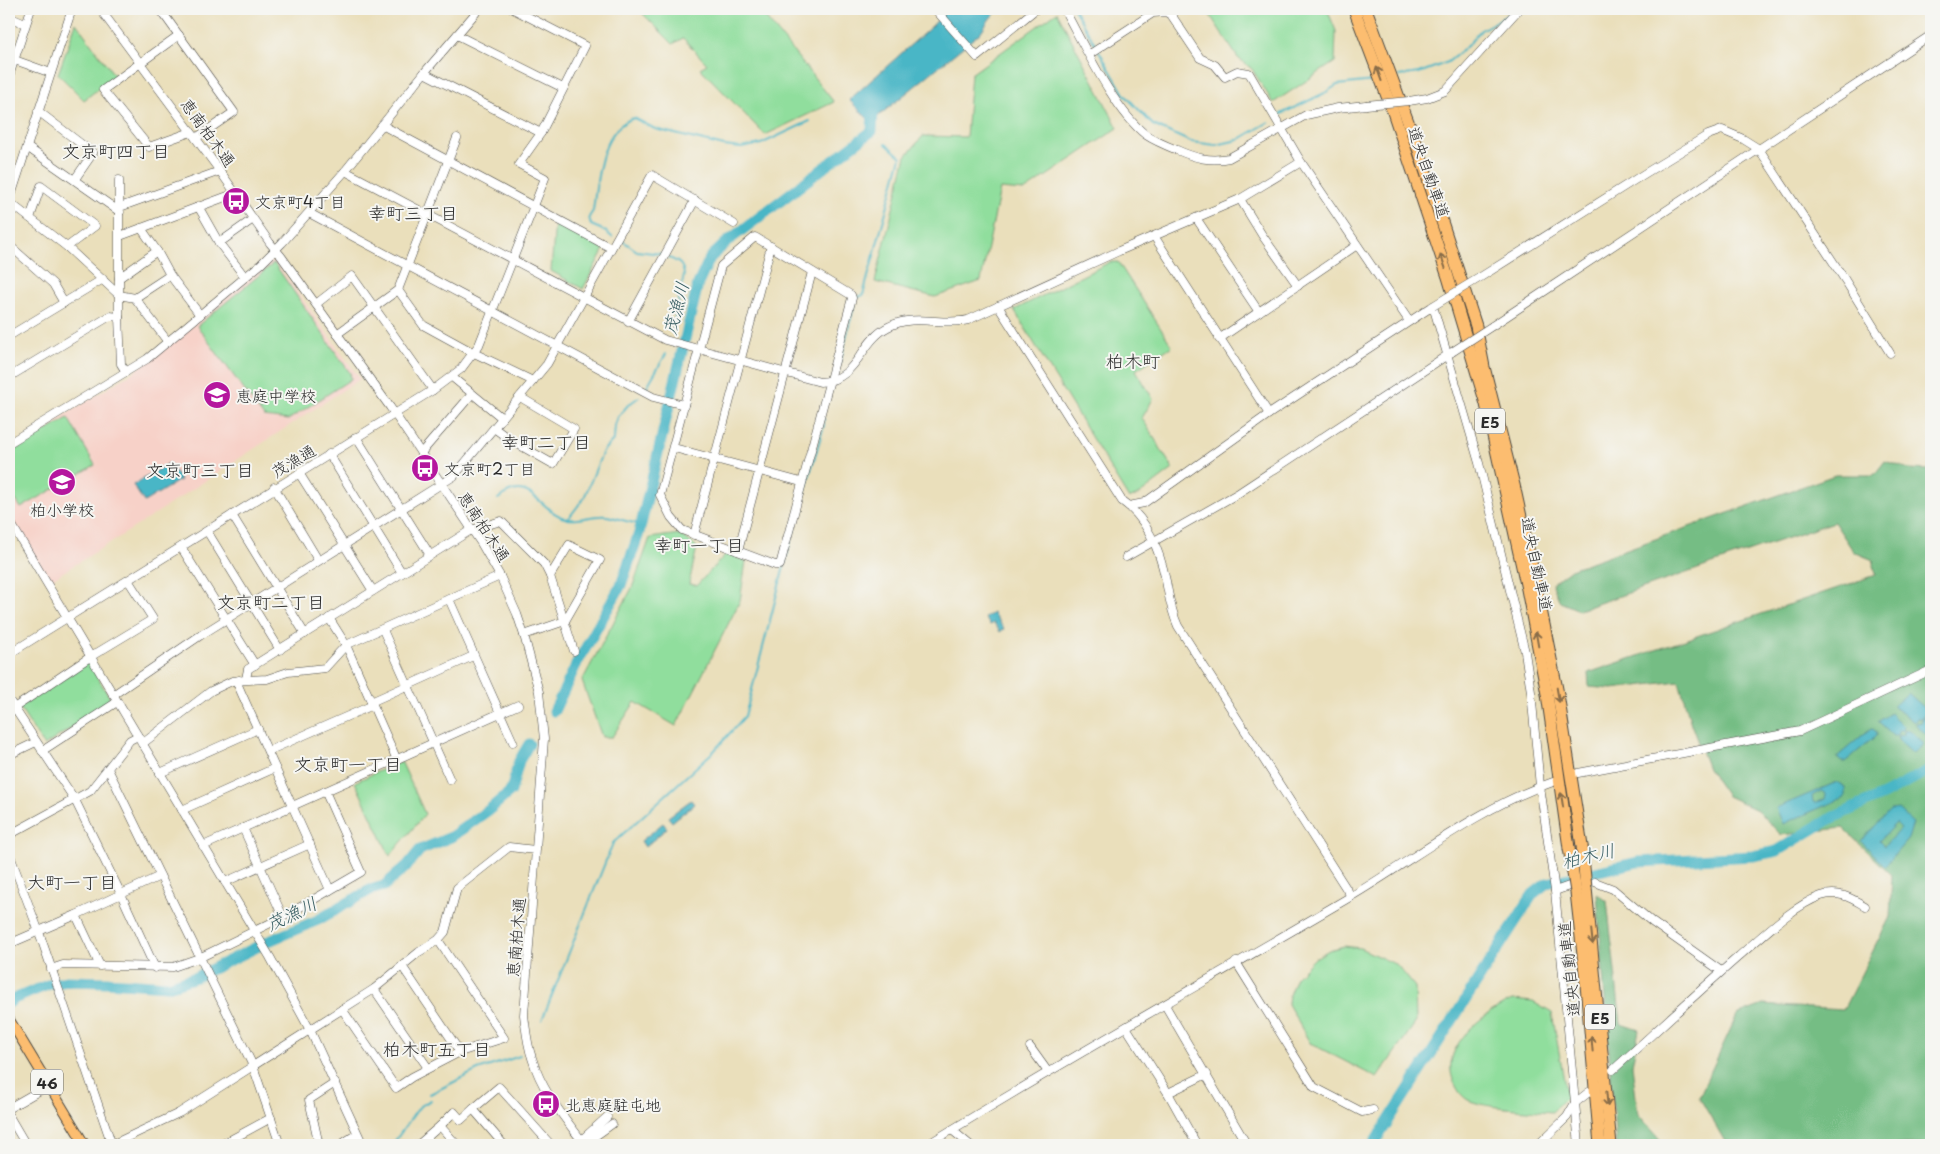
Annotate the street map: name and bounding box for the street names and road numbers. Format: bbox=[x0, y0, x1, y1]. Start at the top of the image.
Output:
street label: 恵南柏木通 bbox=[176, 93, 242, 171]
street label: 道央自動車道 bbox=[1403, 123, 1457, 221]
road number: E5 bbox=[1475, 408, 1505, 434]
street label: 茂漁通 bbox=[266, 437, 320, 483]
street label: 恵南柏木通 bbox=[453, 486, 517, 566]
street label: 道央自動車道 bbox=[1516, 515, 1560, 613]
street label: 恵南柏木通 bbox=[500, 896, 530, 978]
street label: 道央自動車道 bbox=[1551, 920, 1585, 1018]
road number: E5 bbox=[1585, 1004, 1615, 1030]
road number: 46 bbox=[31, 1070, 63, 1094]

